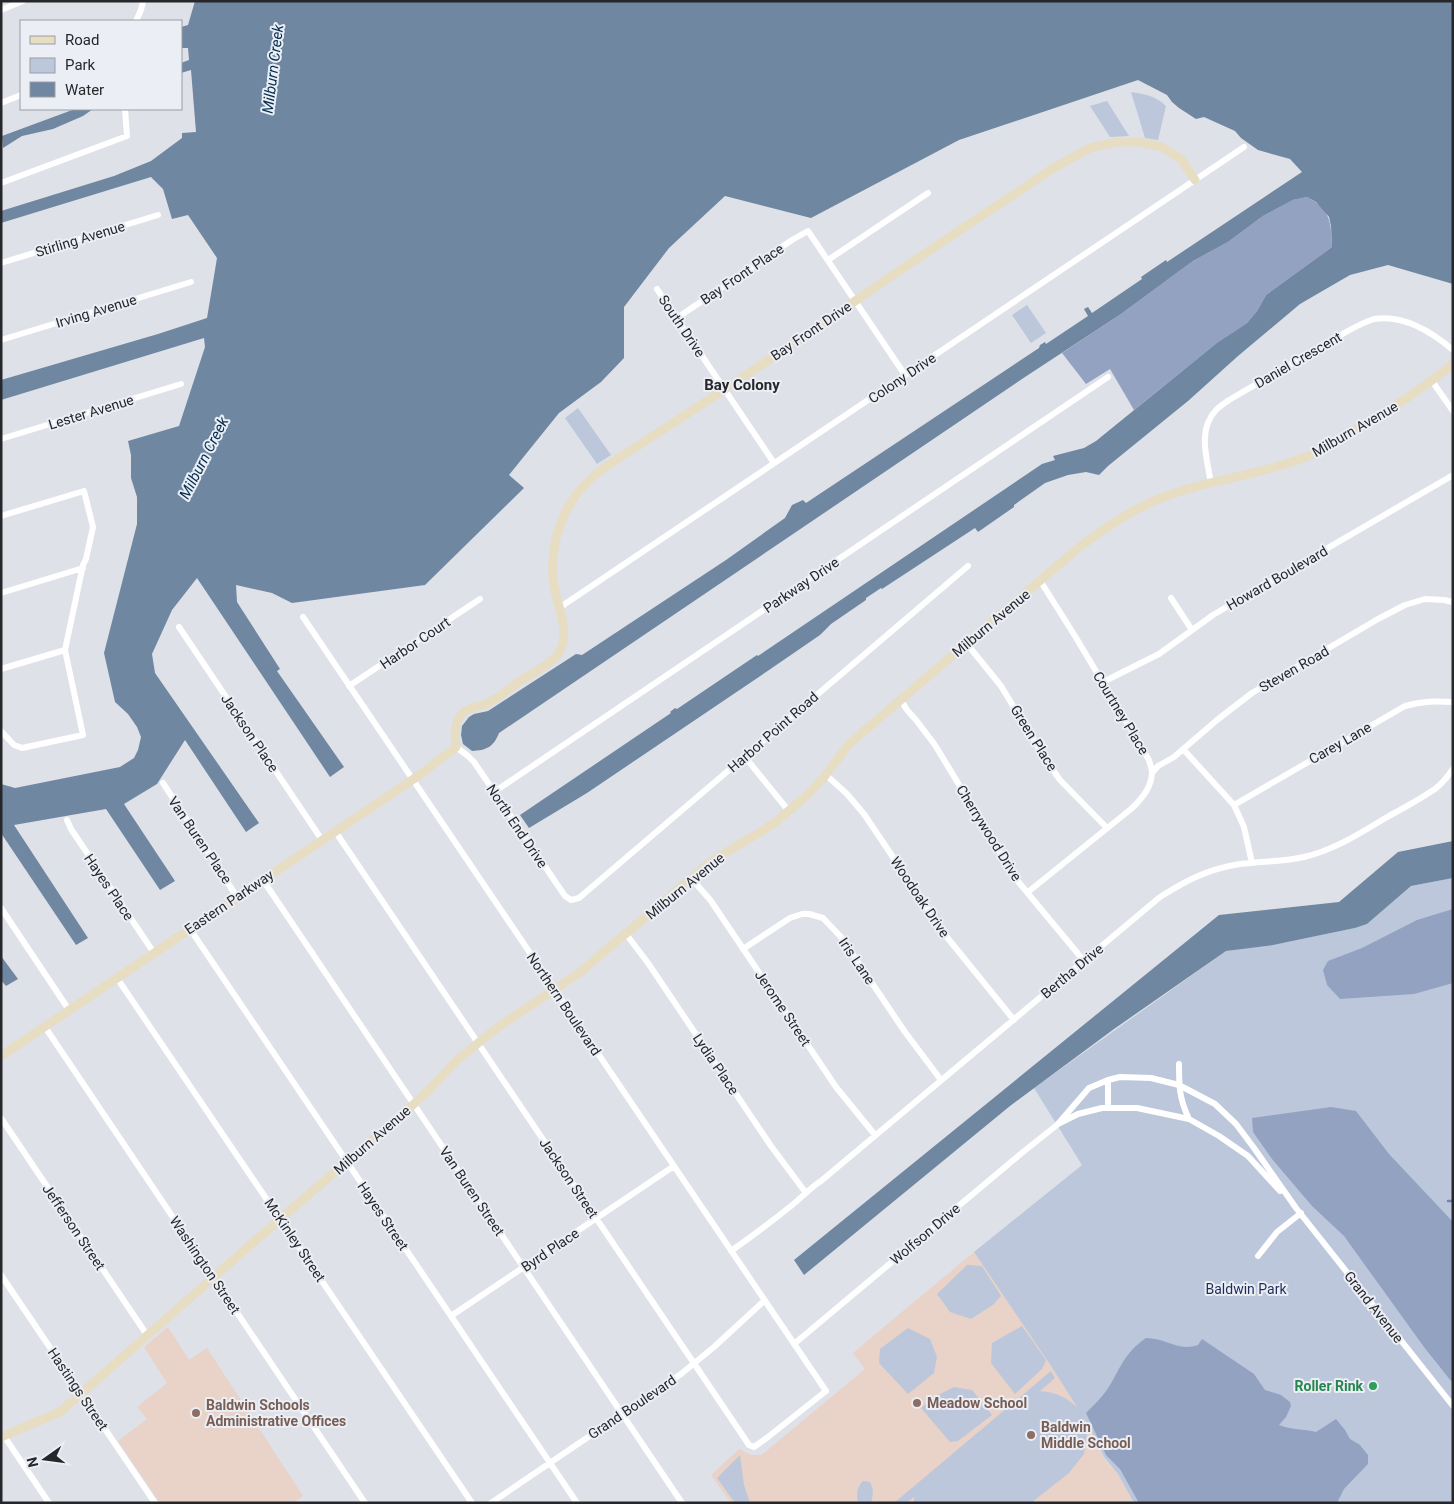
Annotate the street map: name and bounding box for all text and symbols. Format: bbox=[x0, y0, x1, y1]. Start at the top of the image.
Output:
legend bbox=[20, 20, 182, 110]
water label: Milburn Creek bbox=[259, 23, 287, 115]
text: Road bbox=[65, 31, 99, 49]
text: Park bbox=[65, 56, 96, 74]
text: Water bbox=[65, 81, 104, 99]
street label: Stirling Avenue bbox=[33, 218, 127, 260]
street label: Bay Front Place bbox=[697, 240, 787, 308]
street label: Irving Avenue bbox=[54, 291, 138, 331]
street label: South Drive bbox=[655, 292, 709, 360]
street label: Bay Front Drive bbox=[768, 298, 854, 364]
street label: Daniel Crescent bbox=[1252, 328, 1345, 391]
street label: Colony Drive bbox=[865, 350, 939, 406]
district label: Bay Colony bbox=[704, 376, 780, 394]
street label: Lester Avenue bbox=[46, 391, 136, 433]
street label: Milburn Avenue bbox=[1309, 398, 1401, 460]
water label: Milburn Creek bbox=[176, 413, 233, 502]
street label: Howard Boulevard bbox=[1224, 543, 1330, 613]
street label: Parkway Drive bbox=[760, 554, 842, 616]
street label: Milburn Avenue bbox=[949, 586, 1033, 660]
street label: Harbor Court bbox=[377, 614, 453, 672]
street label: Steven Road bbox=[1256, 643, 1332, 695]
street label: Courtney Place bbox=[1090, 668, 1152, 758]
street label: Harbor Point Road bbox=[725, 688, 821, 776]
street label: Jackson Place bbox=[218, 691, 282, 775]
street label: Green Place bbox=[1007, 702, 1061, 774]
street label: Carey Lane bbox=[1306, 719, 1374, 767]
street label: North End Drive bbox=[483, 781, 551, 871]
street label: Cherrywood Drive bbox=[953, 782, 1025, 884]
street label: Van Buren Place bbox=[165, 793, 235, 887]
street label: Milburn Avenue bbox=[643, 849, 727, 923]
street label: Hayes Place bbox=[81, 851, 137, 923]
street label: Woodoak Drive bbox=[887, 854, 953, 940]
street label: Eastern Parkway bbox=[182, 866, 277, 938]
street label: Iris Lane bbox=[836, 935, 878, 987]
street label: Bertha Drive bbox=[1038, 940, 1106, 1002]
street label: Northern Boulevard bbox=[524, 949, 604, 1059]
street label: Jerome Street bbox=[752, 967, 814, 1049]
street label: Lydia Place bbox=[690, 1030, 742, 1098]
street label: Milburn Avenue bbox=[330, 1102, 414, 1178]
street label: Jackson Street bbox=[536, 1135, 602, 1221]
street label: Van Buren Street bbox=[436, 1143, 508, 1239]
street label: Hayes Street bbox=[354, 1179, 412, 1254]
street label: Jefferson Street bbox=[39, 1181, 109, 1273]
street label: McKinley Street bbox=[261, 1195, 329, 1285]
street label: Wolfson Drive bbox=[887, 1200, 963, 1268]
street label: Washington Street bbox=[166, 1213, 244, 1317]
street label: Byrd Place bbox=[518, 1225, 582, 1275]
street label: Grand Avenue bbox=[1341, 1268, 1407, 1346]
park label: Baldwin Park bbox=[1206, 1281, 1287, 1297]
street label: Hastings Street bbox=[45, 1345, 112, 1434]
street label: Grand Boulevard bbox=[585, 1372, 679, 1442]
place label: Roller Rink bbox=[1295, 1378, 1364, 1394]
marker: Roller Rink bbox=[1367, 1380, 1379, 1392]
place label: Meadow School bbox=[927, 1395, 1027, 1411]
place label: Baldwin Schools Administrative Offices bbox=[206, 1397, 346, 1429]
marker: Meadow School bbox=[911, 1397, 923, 1409]
marker: Baldwin Schools Administrative Offices bbox=[190, 1407, 202, 1419]
place label: Baldwin Middle School bbox=[1041, 1419, 1131, 1451]
marker: Baldwin Middle School bbox=[1025, 1429, 1037, 1441]
north arrow bbox=[20, 1434, 70, 1484]
text: N bbox=[23, 1455, 41, 1469]

